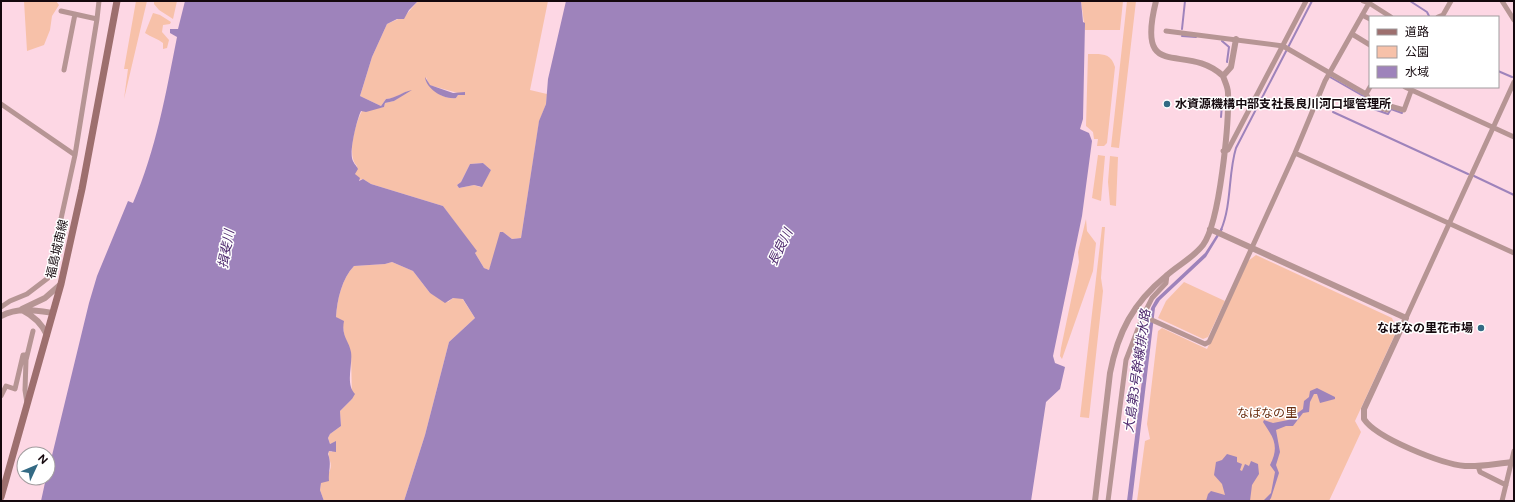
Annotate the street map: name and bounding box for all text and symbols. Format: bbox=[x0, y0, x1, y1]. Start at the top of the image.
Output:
legend bbox=[1369, 16, 1499, 88]
text: 道路 bbox=[1405, 25, 1429, 39]
text: 公園 bbox=[1405, 45, 1429, 59]
text: 水域 bbox=[1405, 65, 1429, 79]
place label: 水資源機構中部支社長良川河口堰管理所 bbox=[1175, 97, 1391, 111]
marker: 水資源機構中部支社長良川河口堰管理所 bbox=[1162, 99, 1172, 109]
street label: 福島城南線 bbox=[43, 218, 71, 280]
water label: 長良川 bbox=[765, 224, 796, 268]
water label: 揖斐川 bbox=[215, 227, 237, 270]
water label: 大島第3号幹線排水路 bbox=[1121, 308, 1153, 433]
place label: なばなの里花市場 bbox=[1377, 321, 1473, 335]
marker: なばなの里花市場 bbox=[1476, 323, 1486, 333]
park label: なばなの里 bbox=[1237, 406, 1297, 420]
north arrow bbox=[16, 446, 56, 486]
text: N bbox=[35, 452, 50, 467]

